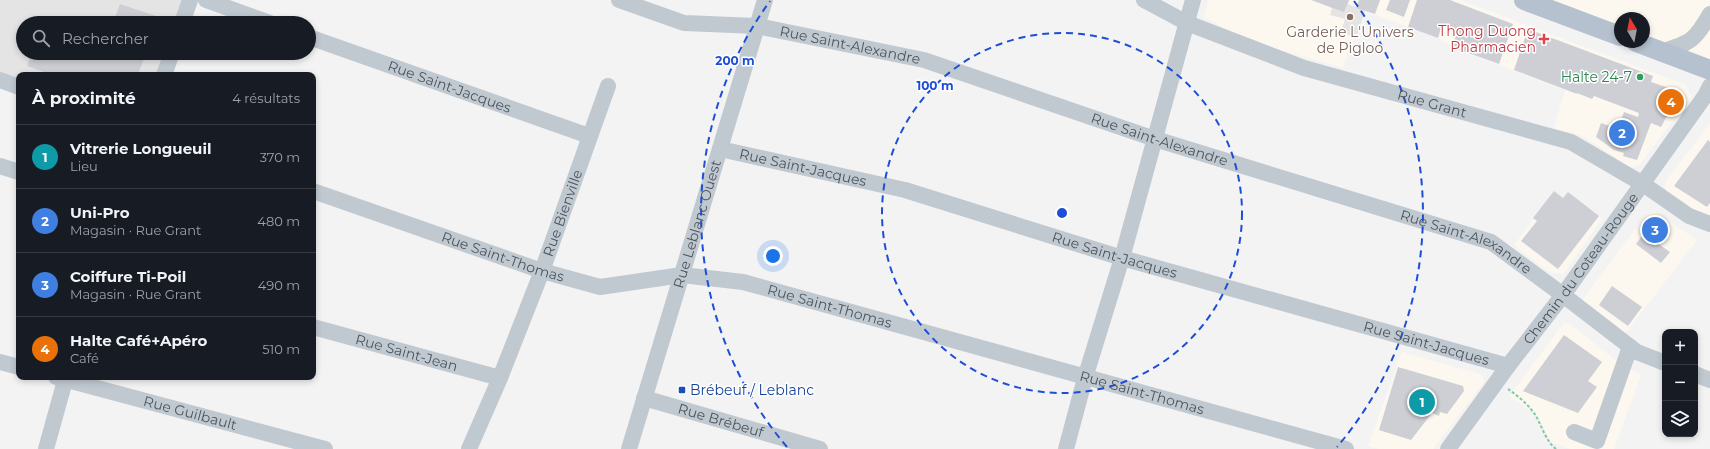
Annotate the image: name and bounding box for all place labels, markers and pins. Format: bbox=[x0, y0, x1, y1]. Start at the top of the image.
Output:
marker: Garderie L'Univers de Pigloo bbox=[1345, 12, 1355, 22]
place label: Thong Duong Pharmacien bbox=[1438, 22, 1536, 56]
place label: Garderie L'Univers de Pigloo bbox=[1286, 23, 1414, 57]
marker: Thong Duong Pharmacien bbox=[1539, 34, 1549, 44]
place label: Halte 24-7 bbox=[1561, 68, 1632, 86]
marker: Halte 24-7 bbox=[1635, 72, 1645, 82]
pin: 4 bbox=[1658, 87, 1684, 117]
pin: 2 bbox=[1609, 118, 1635, 148]
centre of rings bbox=[1055, 206, 1069, 220]
pin: 3 bbox=[1642, 215, 1668, 245]
place label: Brébeuf / Leblanc bbox=[690, 381, 814, 399]
marker: Brébeuf / Leblanc bbox=[677, 385, 687, 395]
pin: 1 bbox=[1409, 387, 1435, 417]

